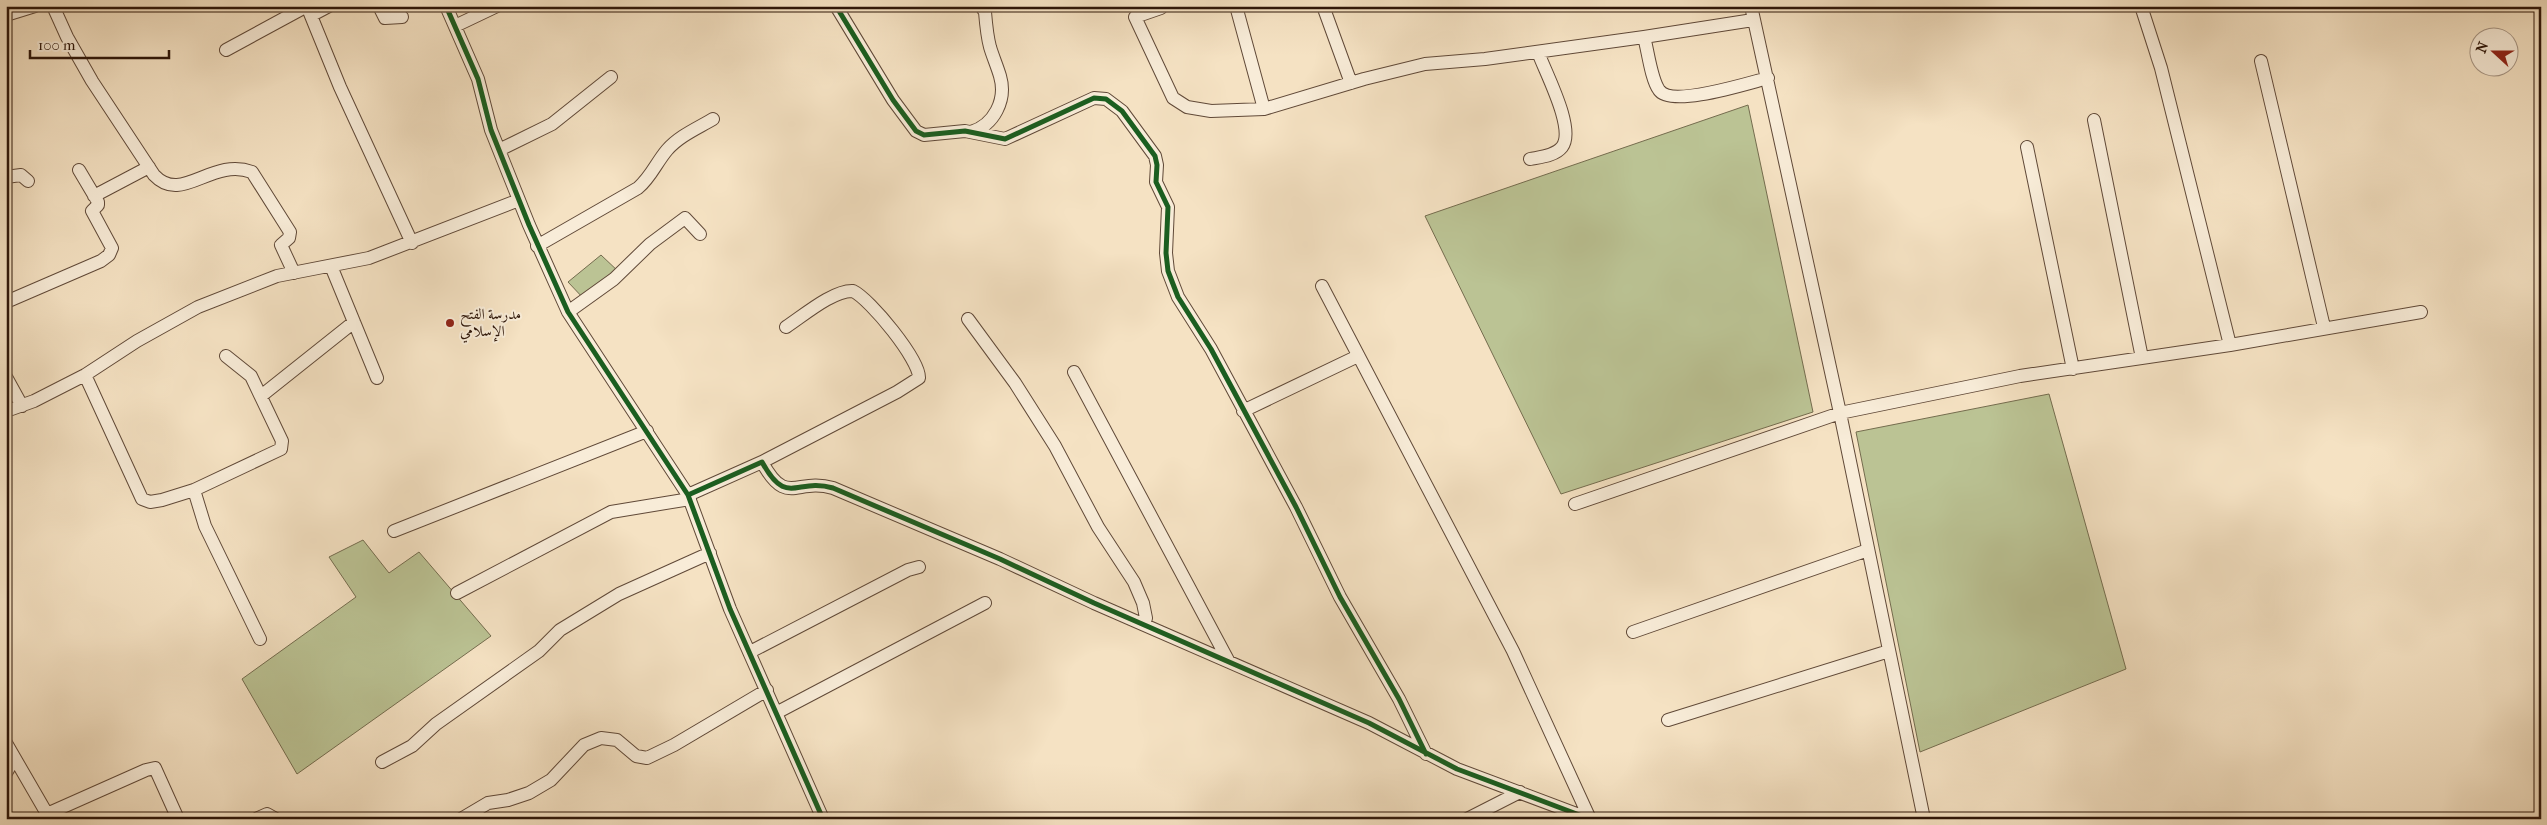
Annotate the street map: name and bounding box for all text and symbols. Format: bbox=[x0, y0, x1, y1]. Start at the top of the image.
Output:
scale bar bbox=[30, 28, 169, 60]
north arrow bbox=[2470, 28, 2520, 78]
text: 100 m bbox=[38, 36, 76, 54]
text: N bbox=[2472, 39, 2492, 56]
place label: مدرسة الفتح الإسلامي bbox=[460, 305, 521, 343]
marker: مدرسة الفتح الإسلامي bbox=[444, 317, 456, 329]

